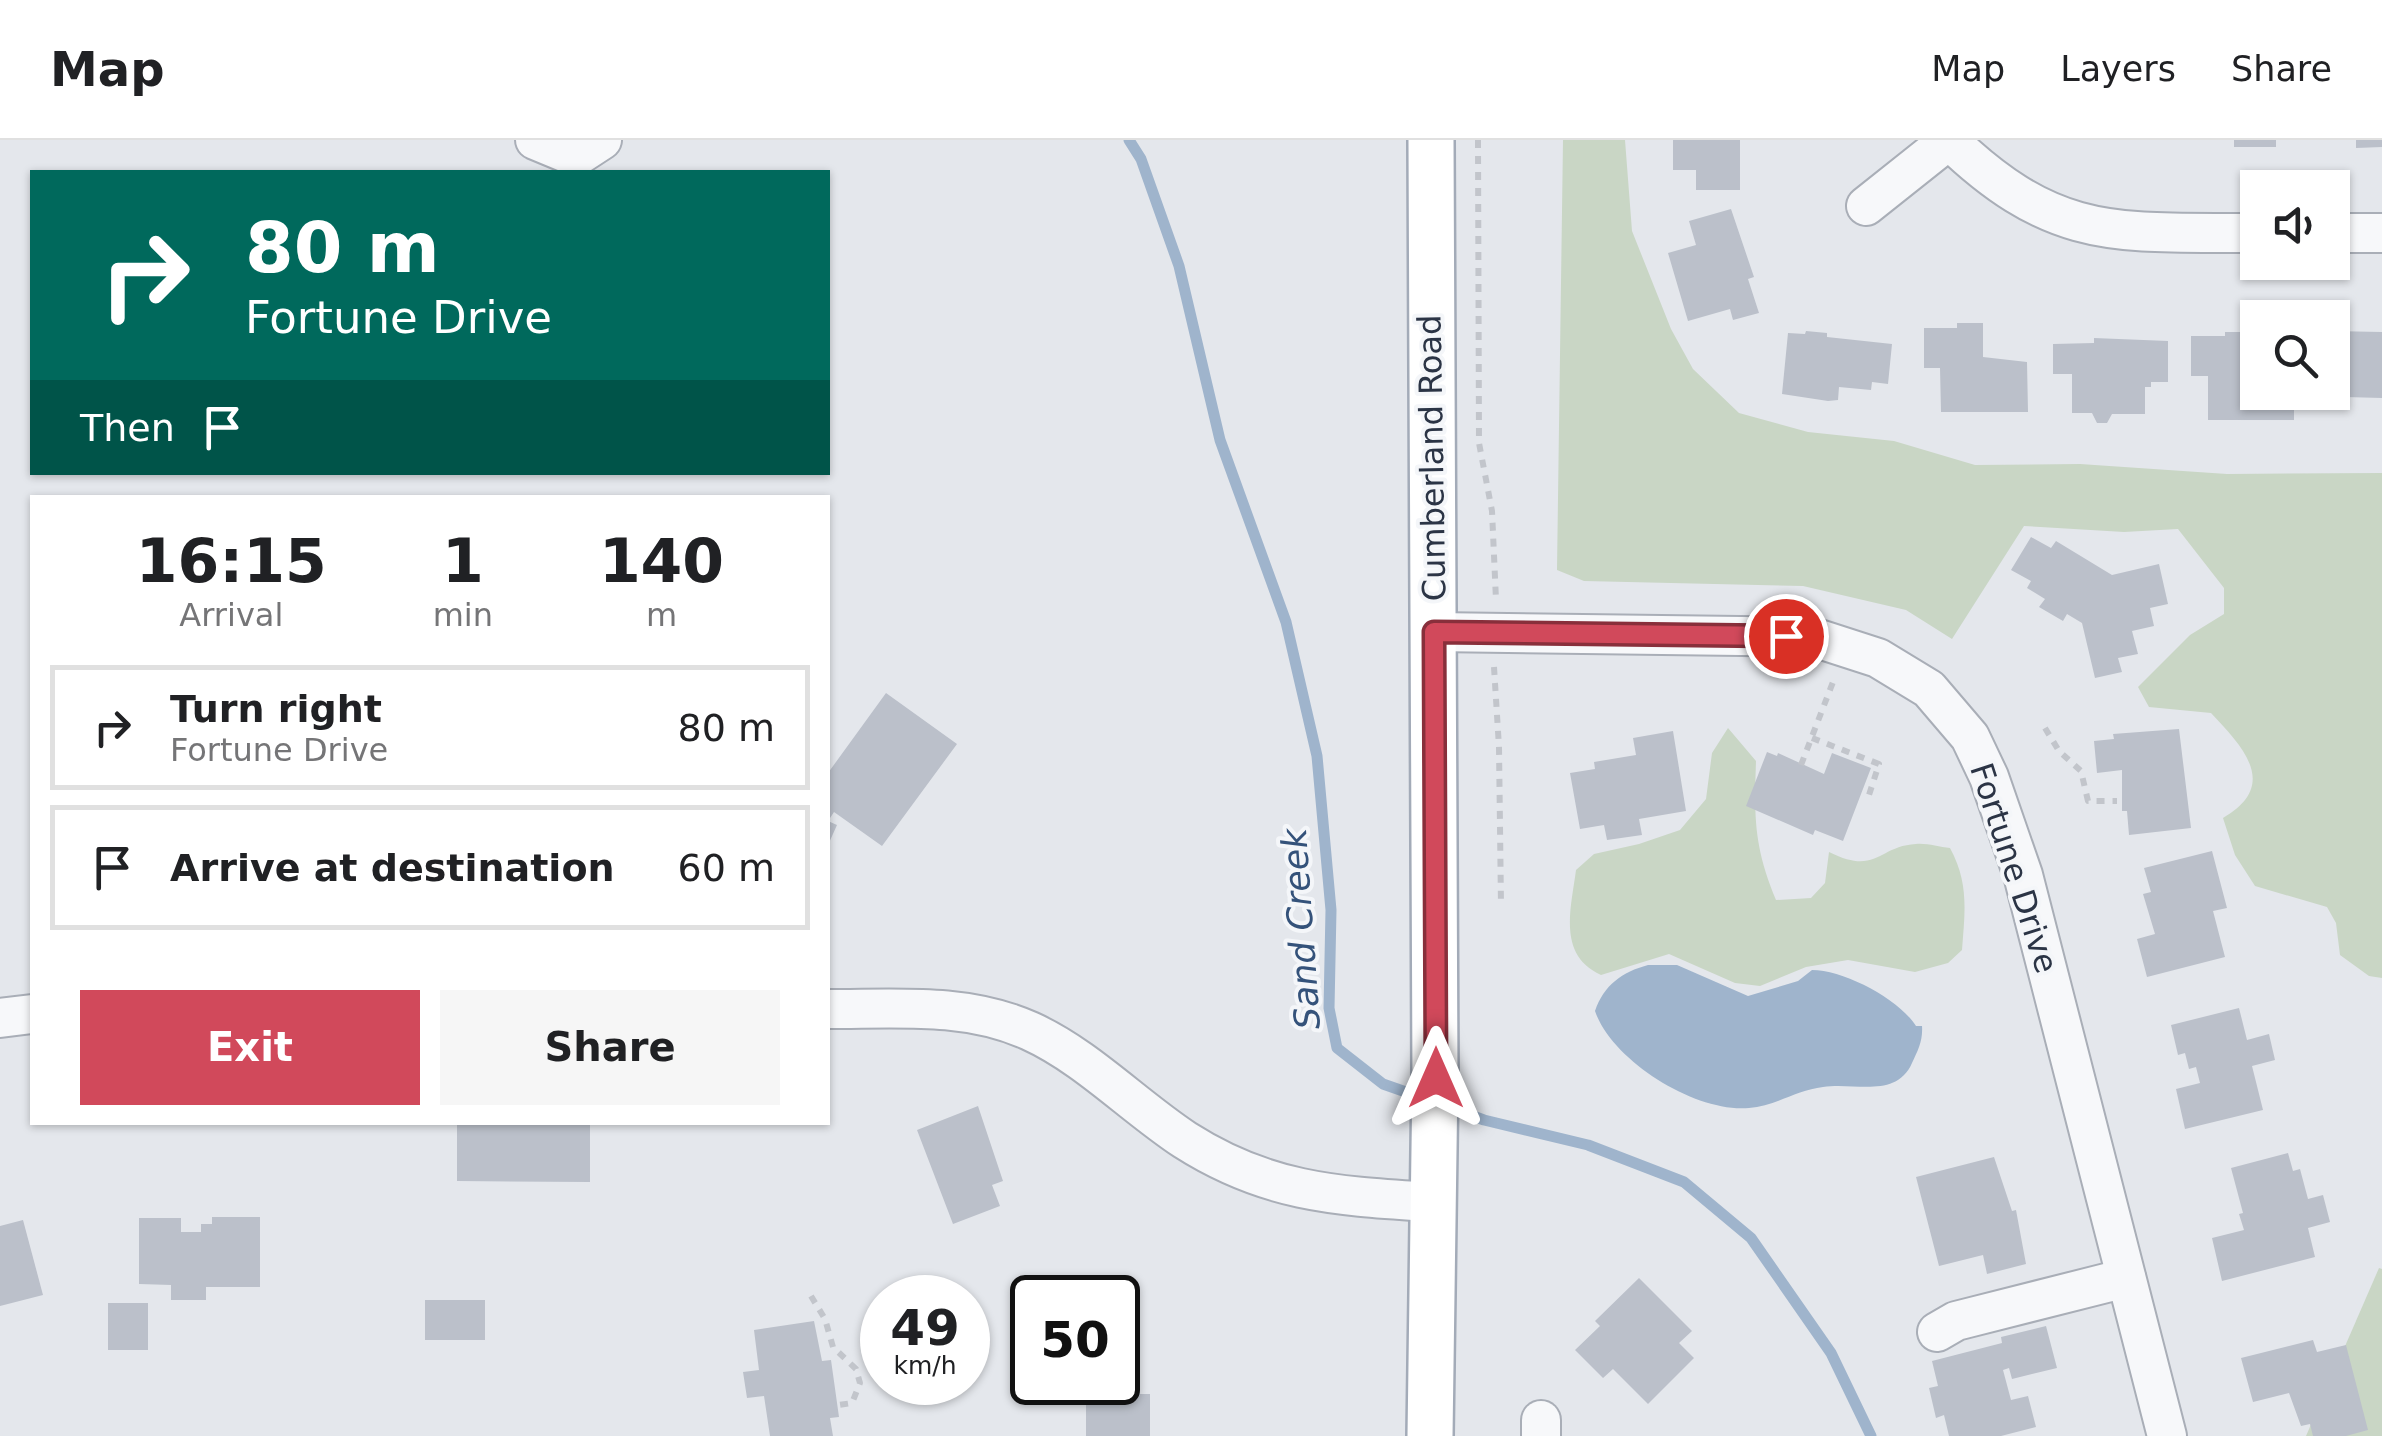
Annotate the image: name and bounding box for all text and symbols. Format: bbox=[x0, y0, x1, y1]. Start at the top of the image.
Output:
text: Map bbox=[50, 41, 165, 97]
text: Map bbox=[1931, 49, 2005, 89]
text: Layers bbox=[2060, 49, 2176, 89]
text: Share bbox=[2231, 49, 2332, 89]
map controls bbox=[2240, 170, 2350, 410]
button: sound bbox=[2240, 170, 2350, 280]
text: 80 m bbox=[245, 207, 440, 289]
icon: right bbox=[80, 210, 210, 340]
text: Fortune Drive bbox=[245, 291, 552, 344]
button: search bbox=[2240, 300, 2350, 410]
street label: Cumberland Road bbox=[1411, 314, 1453, 602]
icon: arrive bbox=[195, 400, 250, 455]
text: Then bbox=[80, 406, 175, 450]
text: 16:15 bbox=[136, 526, 327, 596]
text: 1 bbox=[442, 526, 484, 596]
text: 140 bbox=[599, 526, 724, 596]
pin bbox=[1744, 594, 1829, 679]
text: Arrival bbox=[179, 596, 283, 634]
text: min bbox=[433, 596, 493, 634]
text: m bbox=[646, 596, 677, 634]
icon: arrive bbox=[1759, 609, 1814, 664]
text: Turn right bbox=[170, 687, 382, 731]
icon: right bbox=[85, 700, 140, 755]
text: 80 m bbox=[678, 706, 775, 750]
text: Fortune Drive bbox=[170, 731, 388, 769]
street label: Fortune Drive bbox=[1962, 758, 2066, 978]
water label: Sand Creek bbox=[1274, 825, 1328, 1031]
icon: arrive bbox=[85, 840, 140, 895]
text: Arrive at destination bbox=[170, 846, 615, 890]
text: 60 m bbox=[678, 846, 775, 890]
button: Exit bbox=[80, 990, 420, 1105]
button: Share bbox=[440, 990, 780, 1105]
position arrow bbox=[1384, 1026, 1488, 1130]
speed limit sign: 50 bbox=[1010, 1275, 1140, 1405]
text: 49 bbox=[890, 1299, 960, 1357]
text: km/h bbox=[893, 1351, 957, 1380]

